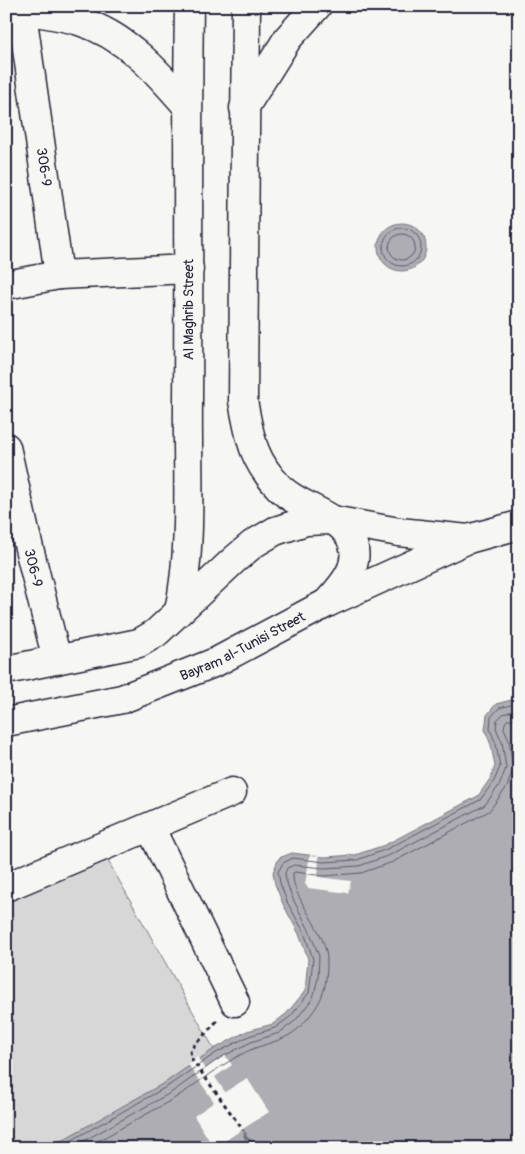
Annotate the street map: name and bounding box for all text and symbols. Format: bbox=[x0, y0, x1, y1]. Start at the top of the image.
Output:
street label: 306-9 bbox=[33, 147, 55, 187]
street label: Al Maghrib Street bbox=[180, 259, 197, 360]
street label: 306-9 bbox=[21, 547, 47, 589]
street label: Bayram al-Tunisi Street bbox=[177, 608, 308, 684]

